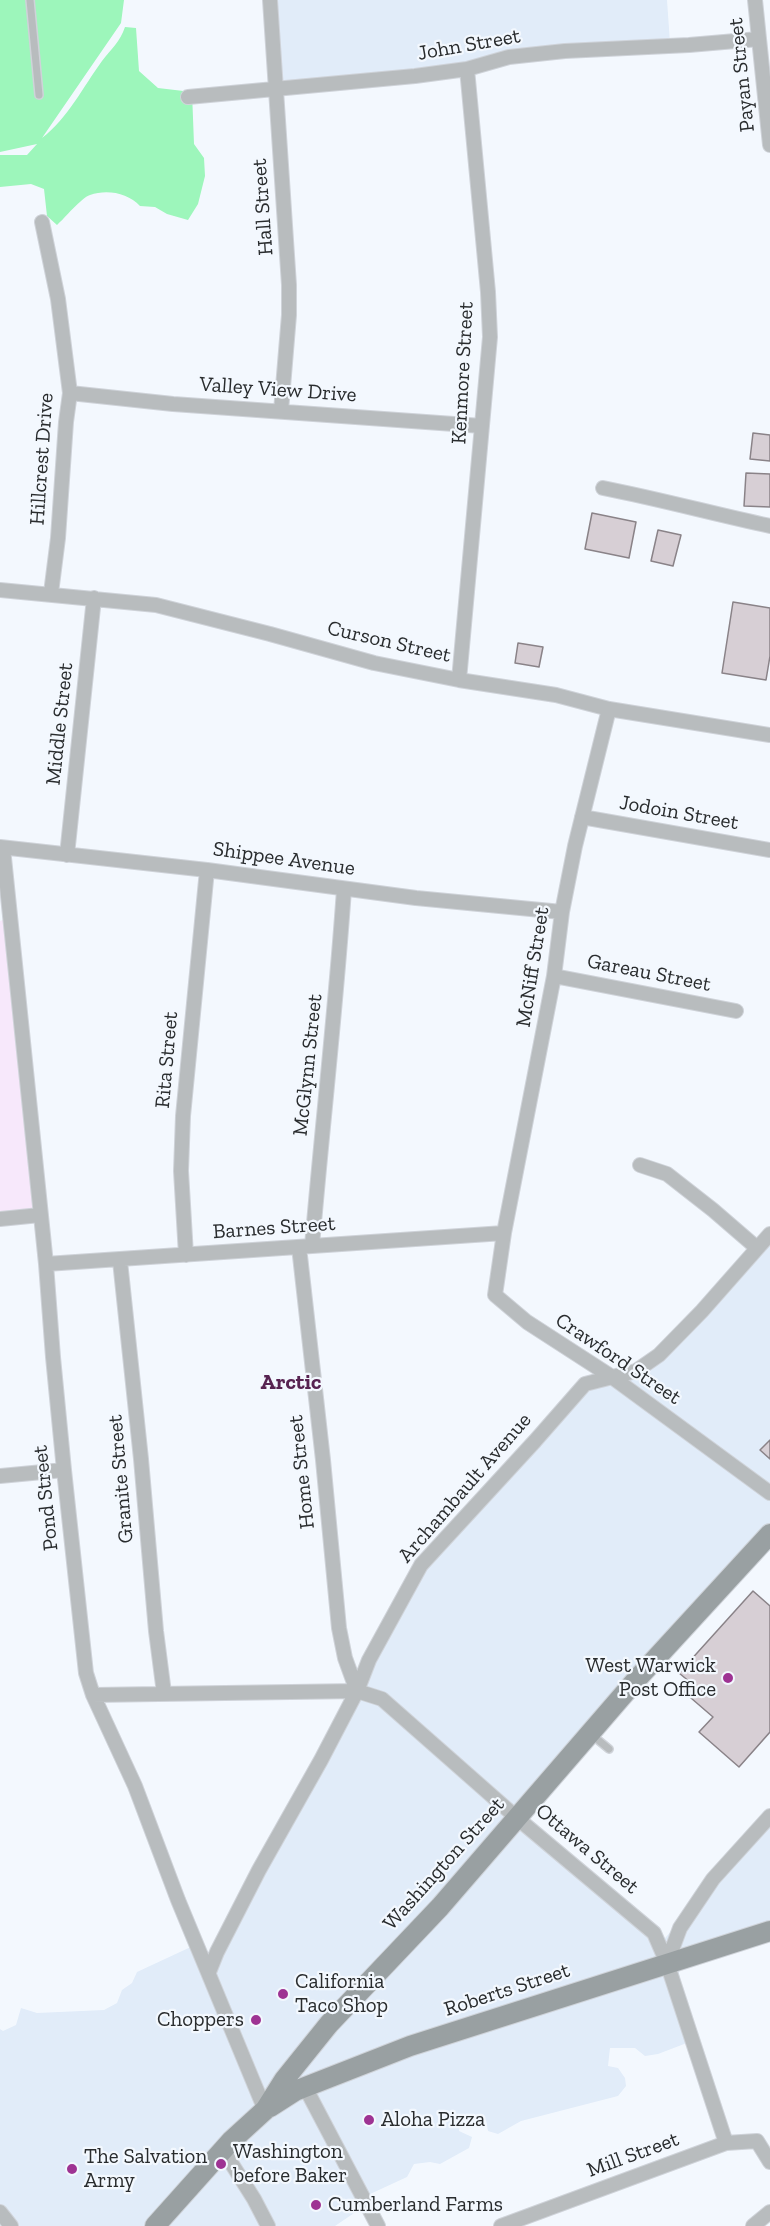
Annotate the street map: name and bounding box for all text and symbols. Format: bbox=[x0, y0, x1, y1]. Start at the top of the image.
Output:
street label: Payan Street bbox=[723, 17, 761, 133]
street label: John Street bbox=[416, 24, 522, 66]
street label: Hall Street bbox=[247, 158, 279, 256]
street label: Kenmore Street bbox=[447, 301, 479, 445]
street label: Valley View Drive bbox=[199, 372, 357, 408]
street label: Hillcrest Drive bbox=[25, 392, 59, 526]
street label: Curson Street bbox=[325, 616, 453, 668]
street label: Middle Street bbox=[41, 662, 79, 786]
street label: Jodoin Street bbox=[618, 790, 740, 836]
street label: Shippee Avenue bbox=[211, 837, 357, 881]
street label: McNiff Street bbox=[511, 905, 555, 1029]
street label: Gareau Street bbox=[585, 949, 713, 997]
street label: McGlynn Street bbox=[288, 993, 328, 1137]
street label: Rita Street bbox=[150, 1011, 184, 1109]
street label: Barnes Street bbox=[212, 1211, 336, 1245]
street label: Crawford Street bbox=[550, 1308, 686, 1410]
district label: Arctic bbox=[261, 1370, 321, 1396]
street label: Archambault Avenue bbox=[393, 1408, 537, 1568]
street label: Granite Street bbox=[103, 1414, 139, 1544]
street label: Home Street bbox=[283, 1414, 321, 1530]
street label: Pond Street bbox=[28, 1444, 64, 1552]
place label: West Warwick Post Office bbox=[585, 1653, 716, 1703]
marker: West Warwick Post Office bbox=[721, 1671, 735, 1685]
street label: Washington Street bbox=[378, 1792, 510, 1936]
street label: Ottawa Street bbox=[530, 1799, 644, 1899]
street label: Roberts Street bbox=[441, 1958, 573, 2022]
place label: California Taco Shop bbox=[295, 1969, 388, 2019]
marker: California Taco Shop bbox=[276, 1987, 290, 2001]
place label: Choppers bbox=[157, 2007, 244, 2033]
marker: Choppers bbox=[249, 2013, 263, 2027]
place label: Aloha Pizza bbox=[381, 2107, 485, 2133]
marker: Aloha Pizza bbox=[362, 2113, 376, 2127]
street label: Mill Street bbox=[584, 2127, 682, 2183]
place label: Washington before Baker bbox=[233, 2139, 347, 2189]
place label: The Salvation Army bbox=[84, 2144, 207, 2194]
marker: Washington before Baker bbox=[214, 2157, 228, 2171]
marker: The Salvation Army bbox=[65, 2162, 79, 2176]
place label: Cumberland Farms bbox=[328, 2192, 503, 2218]
marker: Cumberland Farms bbox=[309, 2198, 323, 2212]

